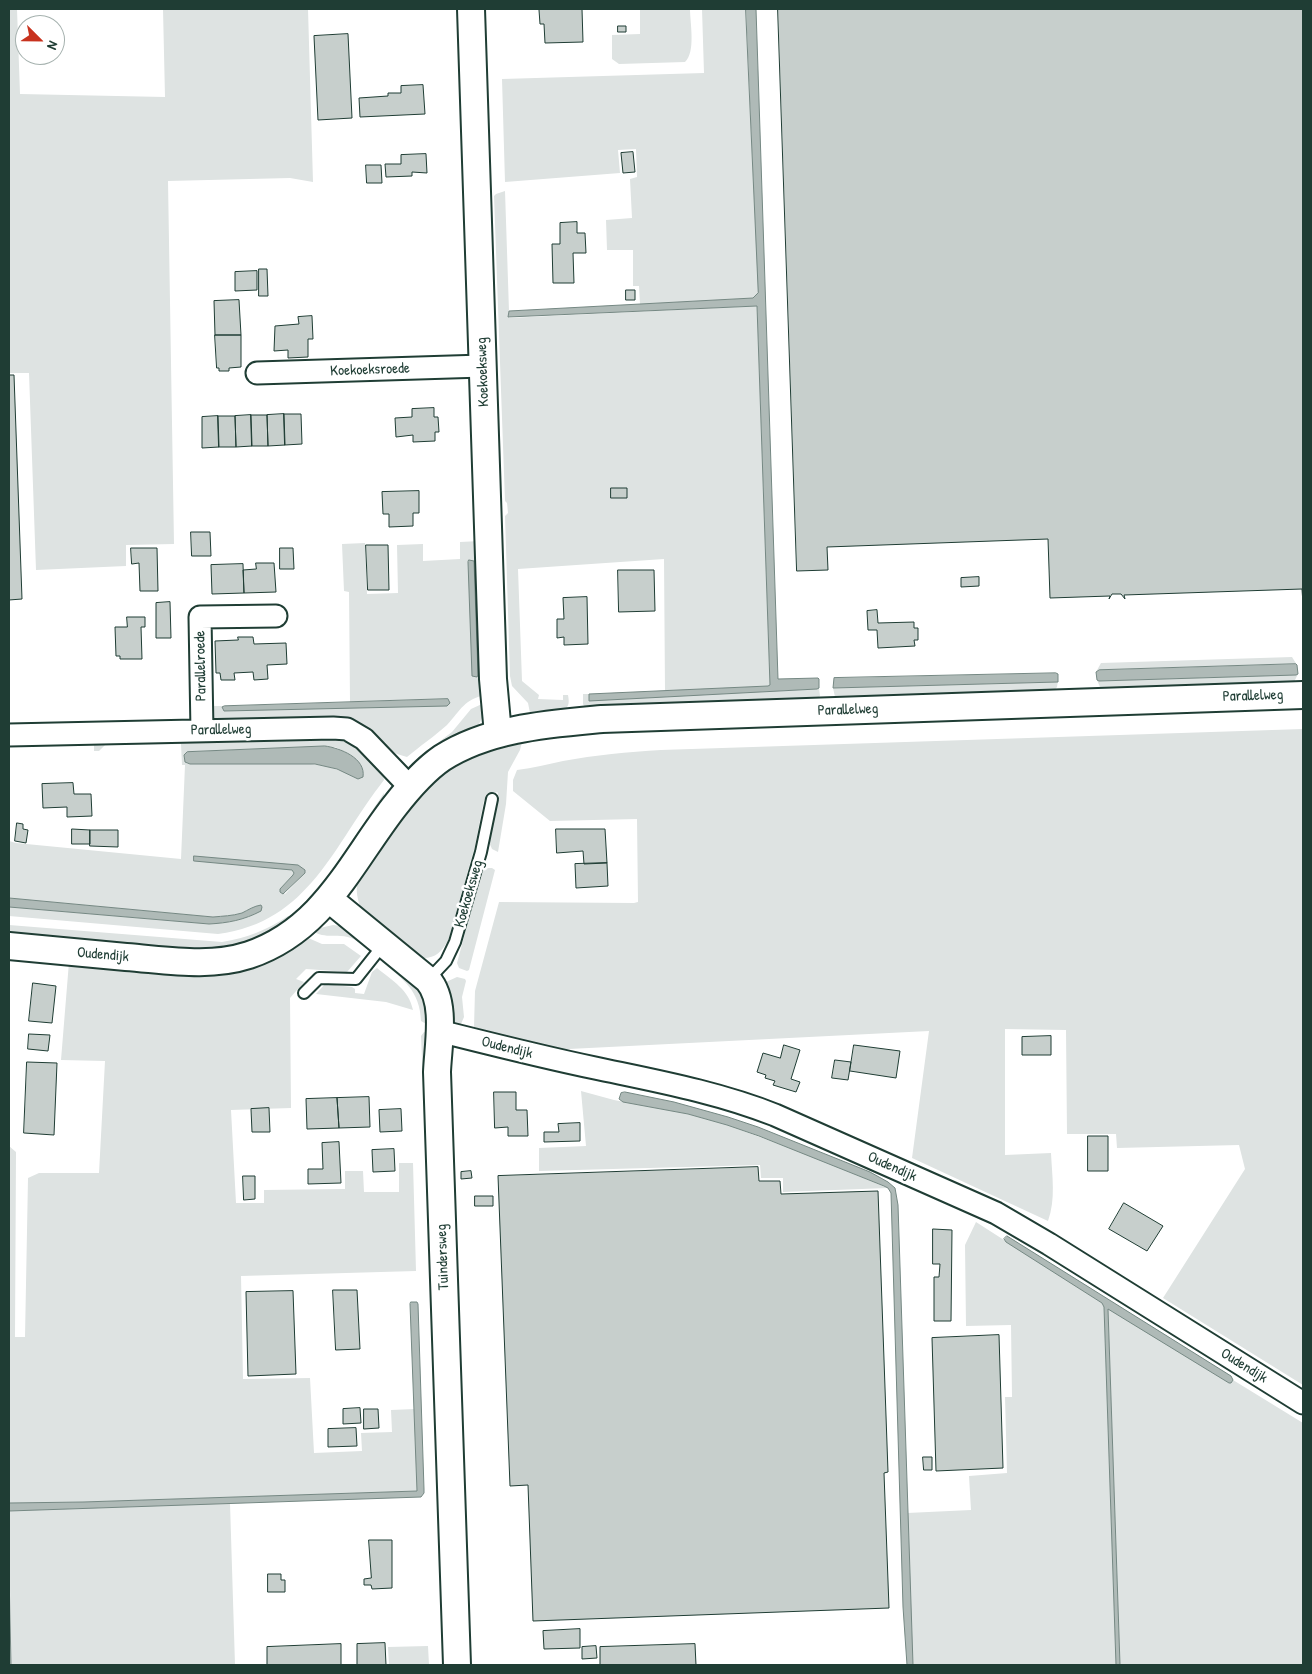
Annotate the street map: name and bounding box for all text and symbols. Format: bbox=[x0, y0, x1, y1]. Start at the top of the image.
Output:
north arrow bbox=[15, 15, 65, 65]
text: N bbox=[43, 39, 64, 53]
street label: Koekoeksweg bbox=[473, 337, 493, 407]
street label: Koekoeksroede bbox=[330, 360, 410, 380]
street label: Parallelroede bbox=[191, 630, 211, 702]
street label: Parallelweg bbox=[1222, 686, 1284, 706]
street label: Parallelweg bbox=[817, 700, 879, 720]
street label: Parallelweg bbox=[190, 720, 252, 740]
street label: Koekoeksweg bbox=[451, 858, 487, 930]
street label: Oudendijk bbox=[76, 944, 130, 966]
street label: Oudendijk bbox=[480, 1033, 534, 1063]
street label: Oudendijk bbox=[865, 1148, 919, 1186]
street label: Tuindersweg bbox=[433, 1224, 453, 1290]
street label: Oudendijk bbox=[1217, 1345, 1271, 1387]

